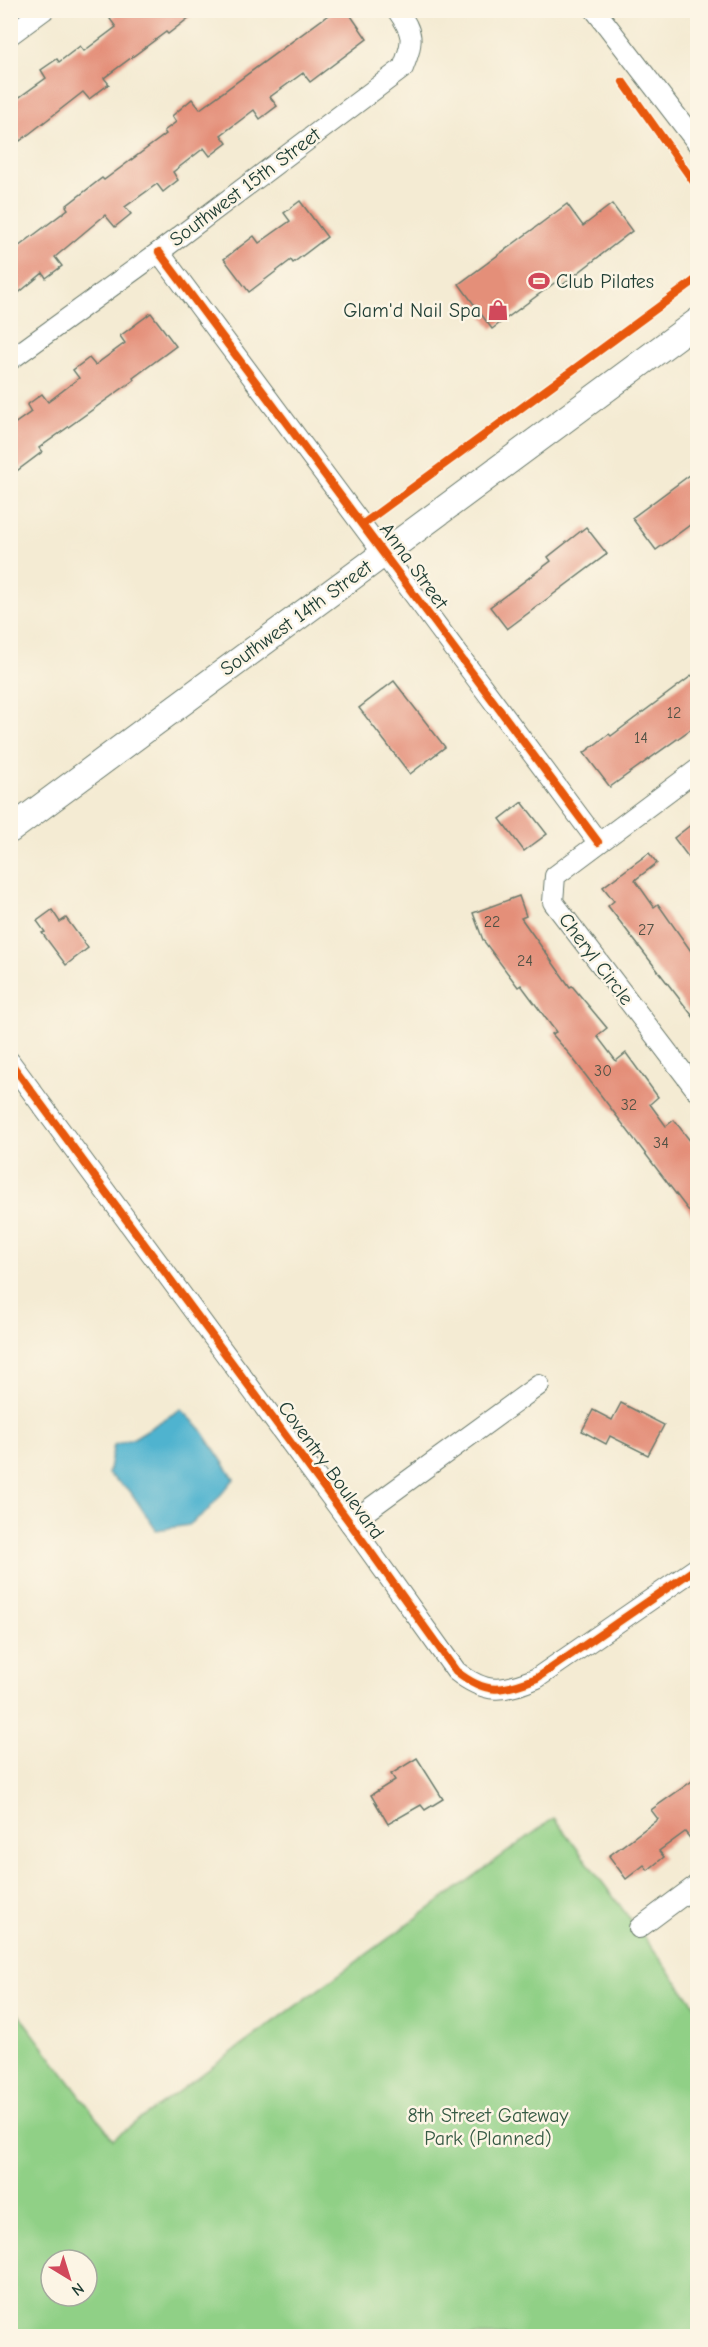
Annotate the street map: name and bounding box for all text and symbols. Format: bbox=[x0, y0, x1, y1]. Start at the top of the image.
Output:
street label: Southwest 15th Street bbox=[165, 122, 326, 251]
sports icon: Club Pilates bbox=[527, 269, 551, 293]
place label: Club Pilates bbox=[556, 270, 654, 293]
shop icon: Glam'd Nail Spa bbox=[486, 298, 510, 322]
place label: Glam'd Nail Spa bbox=[343, 299, 481, 322]
street label: Anna Street bbox=[375, 518, 454, 615]
street label: Southwest 14th Street bbox=[216, 555, 377, 681]
house number: 12 bbox=[667, 704, 681, 722]
house number: 14 bbox=[634, 729, 648, 747]
street label: Cheryl Circle bbox=[554, 908, 638, 1010]
house number: 22 bbox=[484, 913, 500, 931]
house number: 27 bbox=[638, 921, 654, 939]
house number: 24 bbox=[517, 952, 533, 970]
house number: 30 bbox=[594, 1062, 612, 1080]
house number: 32 bbox=[621, 1096, 637, 1114]
house number: 34 bbox=[653, 1134, 669, 1152]
street label: Coventry Boulevard bbox=[273, 1397, 389, 1543]
park label: 8th Street Gateway Park (Planned) bbox=[408, 2104, 568, 2150]
north arrow bbox=[39, 2248, 99, 2308]
text: N bbox=[68, 2279, 87, 2299]

